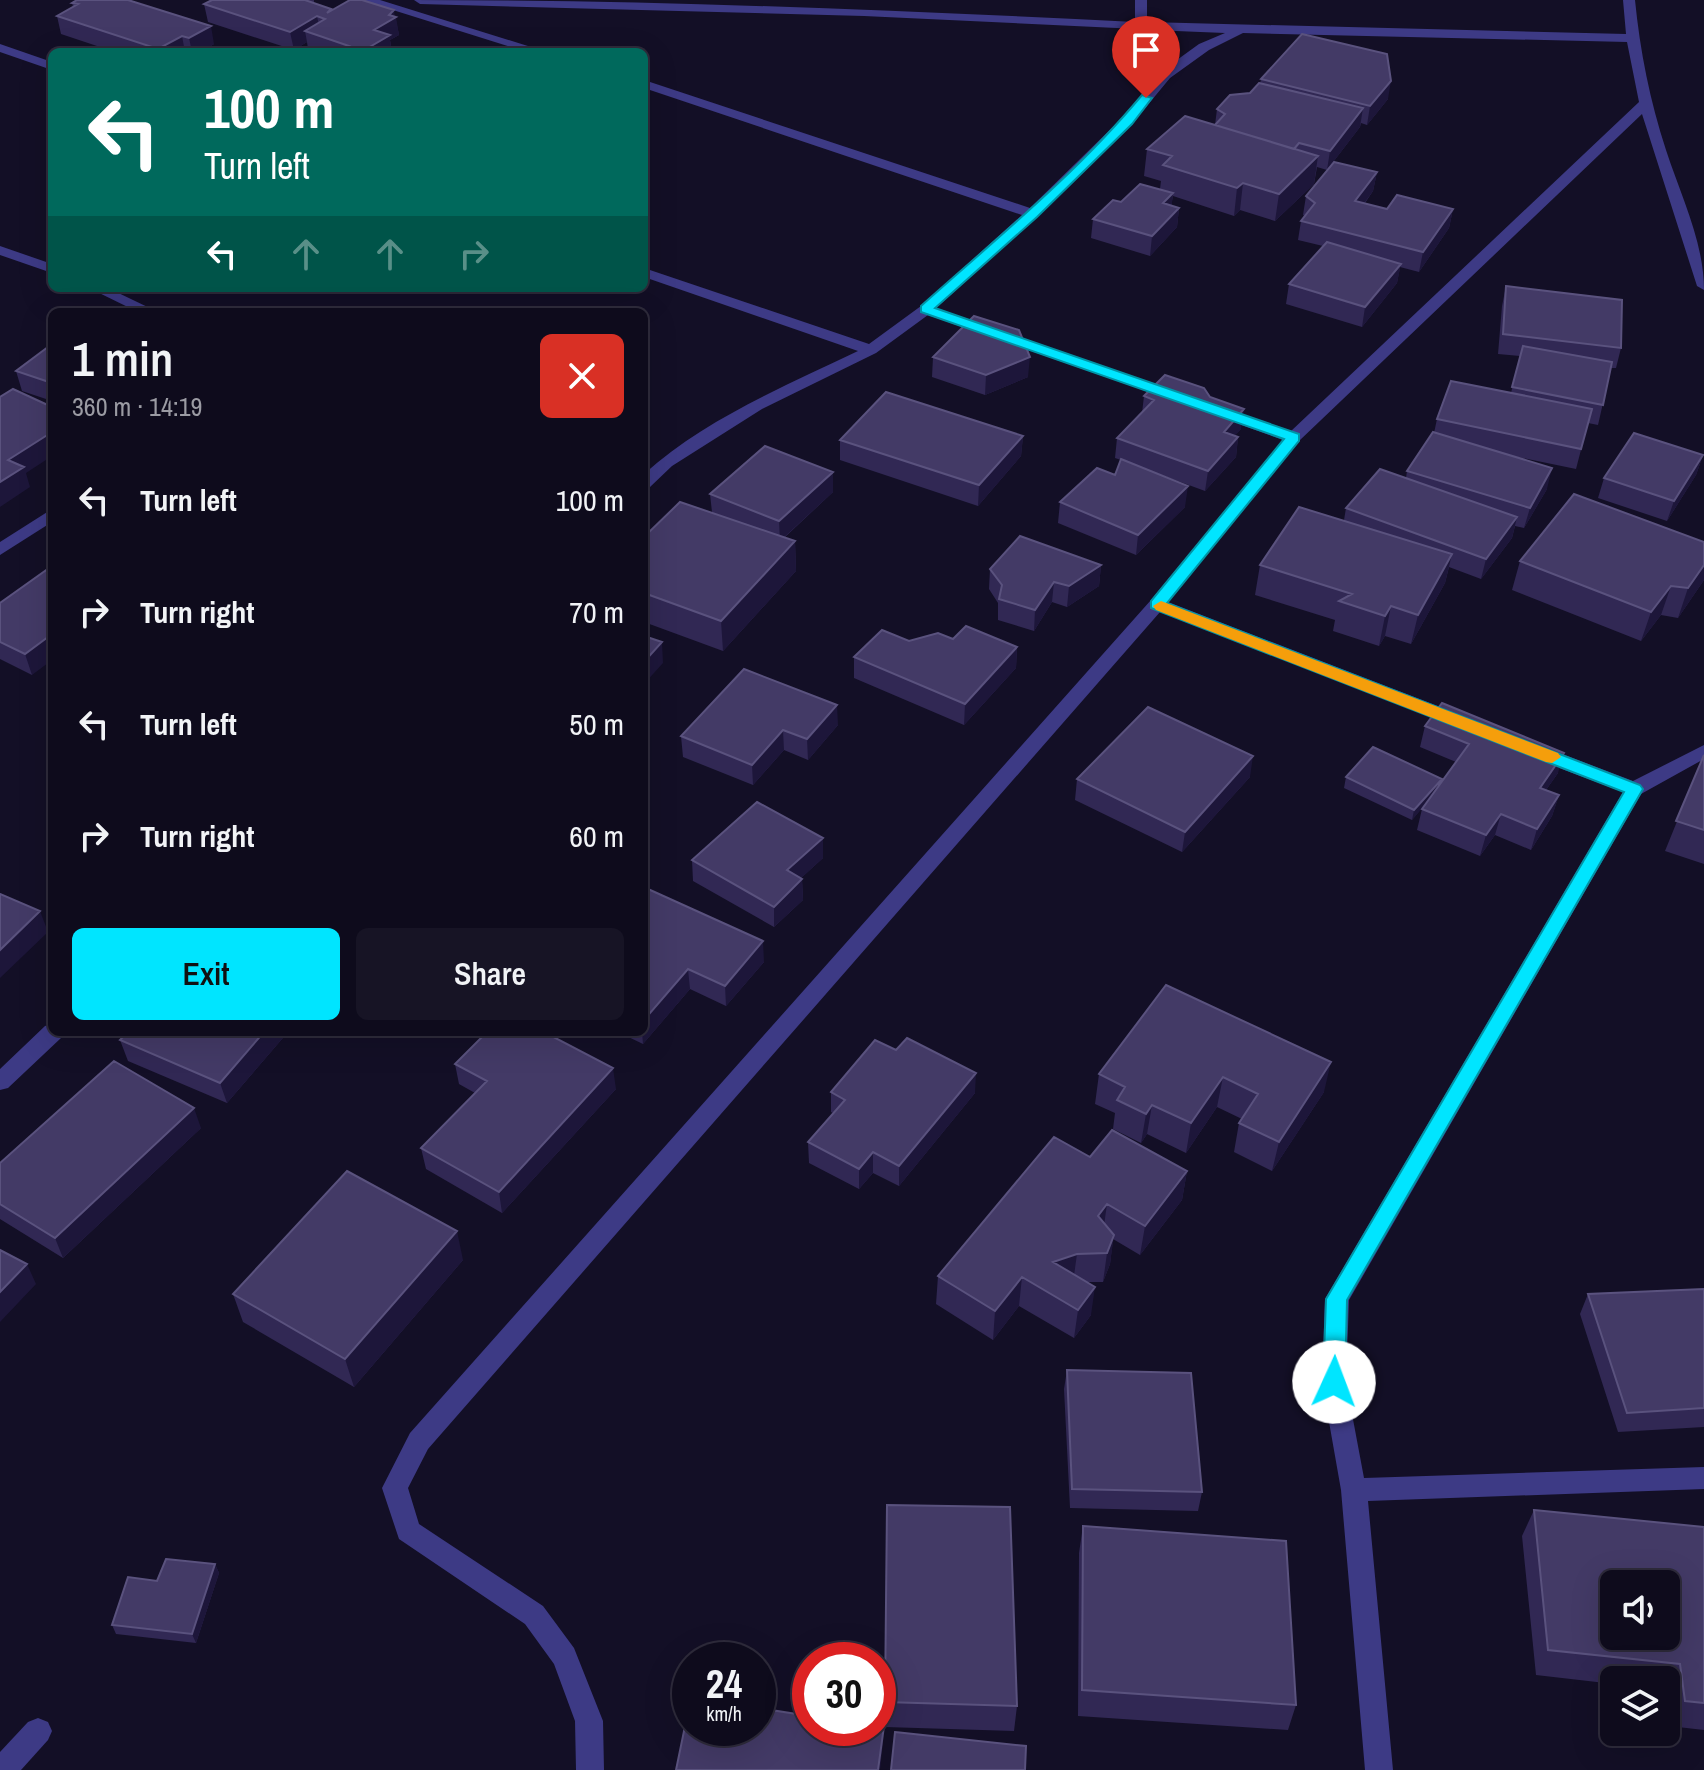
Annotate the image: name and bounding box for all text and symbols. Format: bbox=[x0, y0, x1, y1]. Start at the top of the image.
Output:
pin bbox=[1112, 16, 1180, 98]
icon: arrive bbox=[1124, 28, 1168, 72]
text: 100 m bbox=[204, 70, 334, 145]
icon: left bbox=[72, 80, 176, 184]
text: Turn left bbox=[204, 142, 310, 190]
icon: left bbox=[200, 232, 244, 276]
icon: ahead bbox=[284, 232, 328, 276]
icon: ahead bbox=[368, 232, 412, 276]
icon: right bbox=[452, 232, 496, 276]
text: 1 min bbox=[72, 326, 173, 391]
button: close bbox=[540, 334, 624, 418]
text: 360 m · 14:19 bbox=[72, 389, 202, 424]
icon: left bbox=[72, 478, 116, 522]
text: Turn left bbox=[140, 480, 237, 520]
text: 100 m bbox=[556, 480, 624, 520]
icon: right bbox=[72, 590, 116, 634]
text: Turn right bbox=[140, 592, 254, 632]
text: 70 m bbox=[569, 592, 624, 632]
icon: left bbox=[72, 702, 116, 746]
text: Turn left bbox=[140, 704, 237, 744]
text: 50 m bbox=[569, 704, 624, 744]
icon: right bbox=[72, 814, 116, 858]
text: Turn right bbox=[140, 816, 254, 856]
text: 60 m bbox=[569, 816, 624, 856]
button: Exit bbox=[72, 928, 340, 1020]
button: Share bbox=[356, 928, 624, 1020]
position arrow bbox=[1292, 1340, 1376, 1424]
map controls bbox=[1600, 1570, 1680, 1746]
button: sound bbox=[1600, 1570, 1680, 1650]
speed limit sign: 30 bbox=[792, 1642, 896, 1746]
text: 24 bbox=[706, 1657, 742, 1710]
button: layers bbox=[1600, 1666, 1680, 1746]
text: km/h bbox=[706, 1700, 742, 1727]

